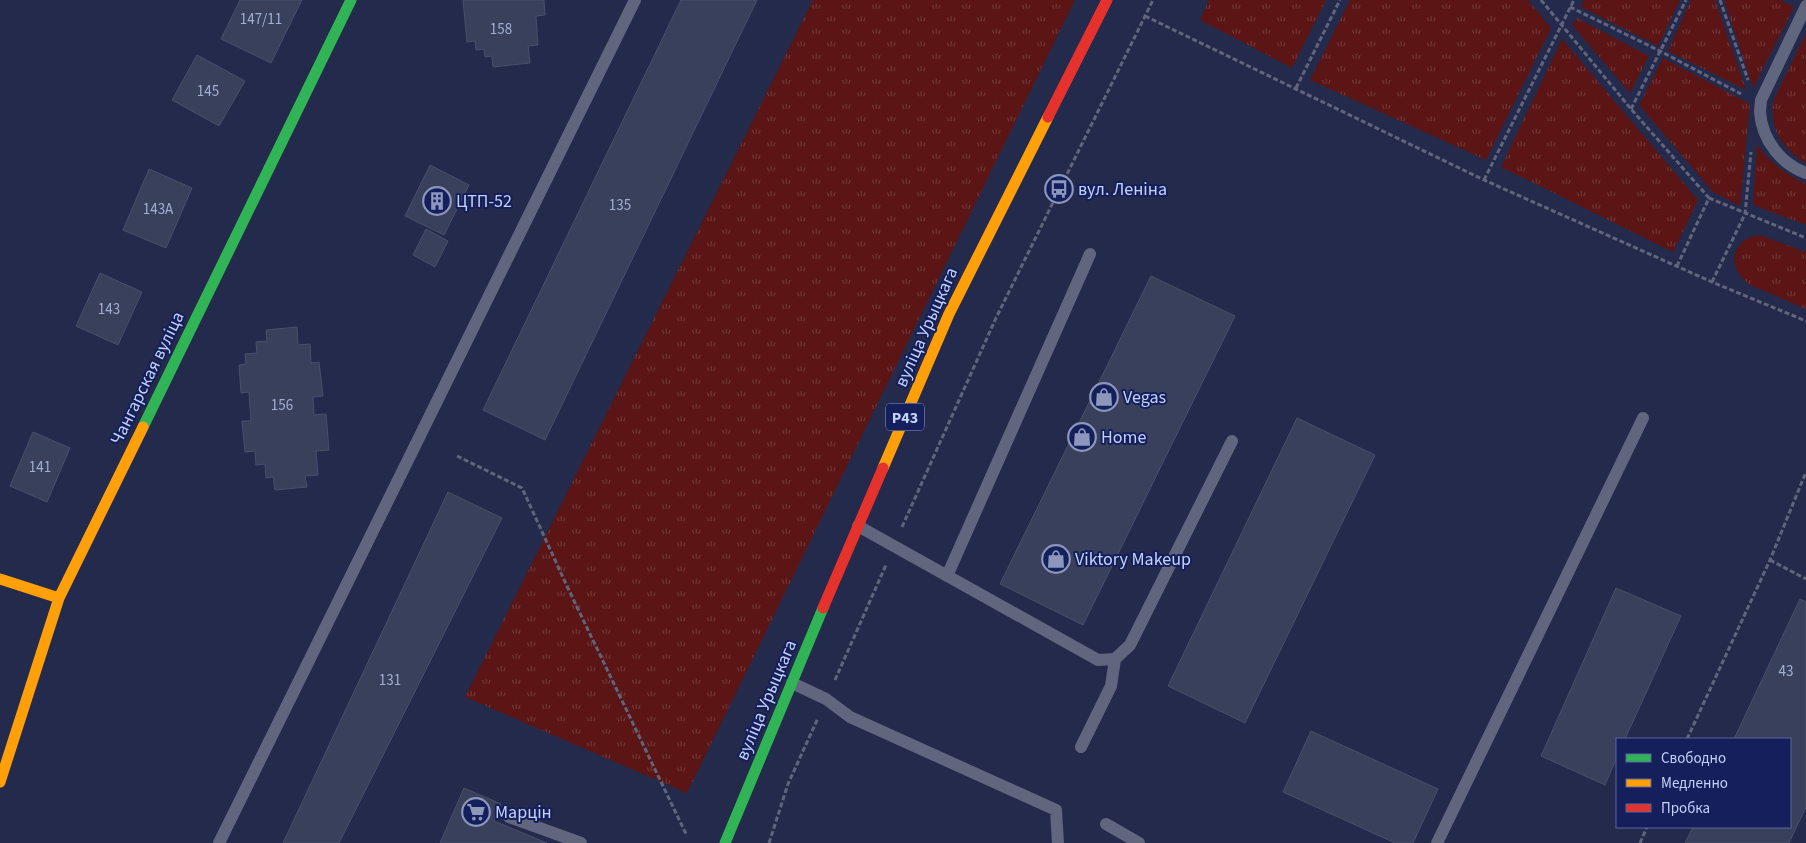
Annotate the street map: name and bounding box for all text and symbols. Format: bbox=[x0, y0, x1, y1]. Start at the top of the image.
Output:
house number: 147/11 bbox=[240, 9, 282, 30]
house number: 158 bbox=[490, 19, 512, 40]
house number: 145 bbox=[197, 81, 219, 102]
bus stop icon: вул. Леніна bbox=[1044, 174, 1074, 204]
place label: вул. Леніна bbox=[1078, 177, 1167, 202]
building icon: ЦТП-52 bbox=[422, 186, 452, 216]
place label: ЦТП-52 bbox=[456, 189, 512, 214]
house number: 135 bbox=[609, 195, 631, 216]
house number: 143А bbox=[143, 199, 174, 220]
street label: вуліца Урыцкага bbox=[889, 263, 964, 391]
house number: 143 bbox=[98, 299, 120, 320]
street label: Чангарская вуліца bbox=[104, 307, 191, 449]
shop icon: Vegas bbox=[1089, 382, 1119, 412]
place label: Vegas bbox=[1123, 385, 1166, 410]
house number: 156 bbox=[271, 395, 293, 416]
road number: Р43 bbox=[886, 404, 924, 431]
shop icon: Home bbox=[1067, 422, 1097, 452]
place label: Home bbox=[1101, 425, 1146, 450]
house number: 141 bbox=[29, 457, 51, 478]
shop icon: Viktory Makeup bbox=[1041, 544, 1071, 574]
place label: Viktory Makeup bbox=[1075, 547, 1191, 572]
street label: вуліца Урыцкага bbox=[730, 636, 803, 764]
house number: 43 bbox=[1779, 661, 1793, 682]
house number: 131 bbox=[379, 670, 401, 691]
legend bbox=[1616, 738, 1791, 828]
text: Свободно bbox=[1661, 748, 1726, 769]
text: Медленно bbox=[1661, 773, 1728, 794]
supermarket icon: Марцін bbox=[461, 797, 491, 827]
text: Пробка bbox=[1661, 798, 1710, 819]
place label: Марцін bbox=[495, 800, 552, 825]

